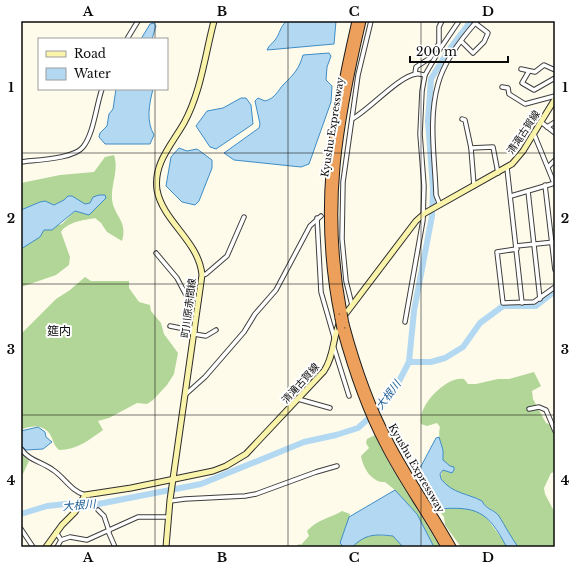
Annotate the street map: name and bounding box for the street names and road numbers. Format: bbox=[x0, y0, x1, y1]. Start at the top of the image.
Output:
street label: Kyushu Expressway bbox=[318, 76, 347, 178]
street label: 清滝古賀線 bbox=[504, 108, 543, 157]
street label: 町川原赤間線 bbox=[178, 277, 199, 339]
street label: 清滝古賀線 bbox=[279, 360, 322, 406]
street label: Kyushu Expressway bbox=[386, 421, 448, 516]

